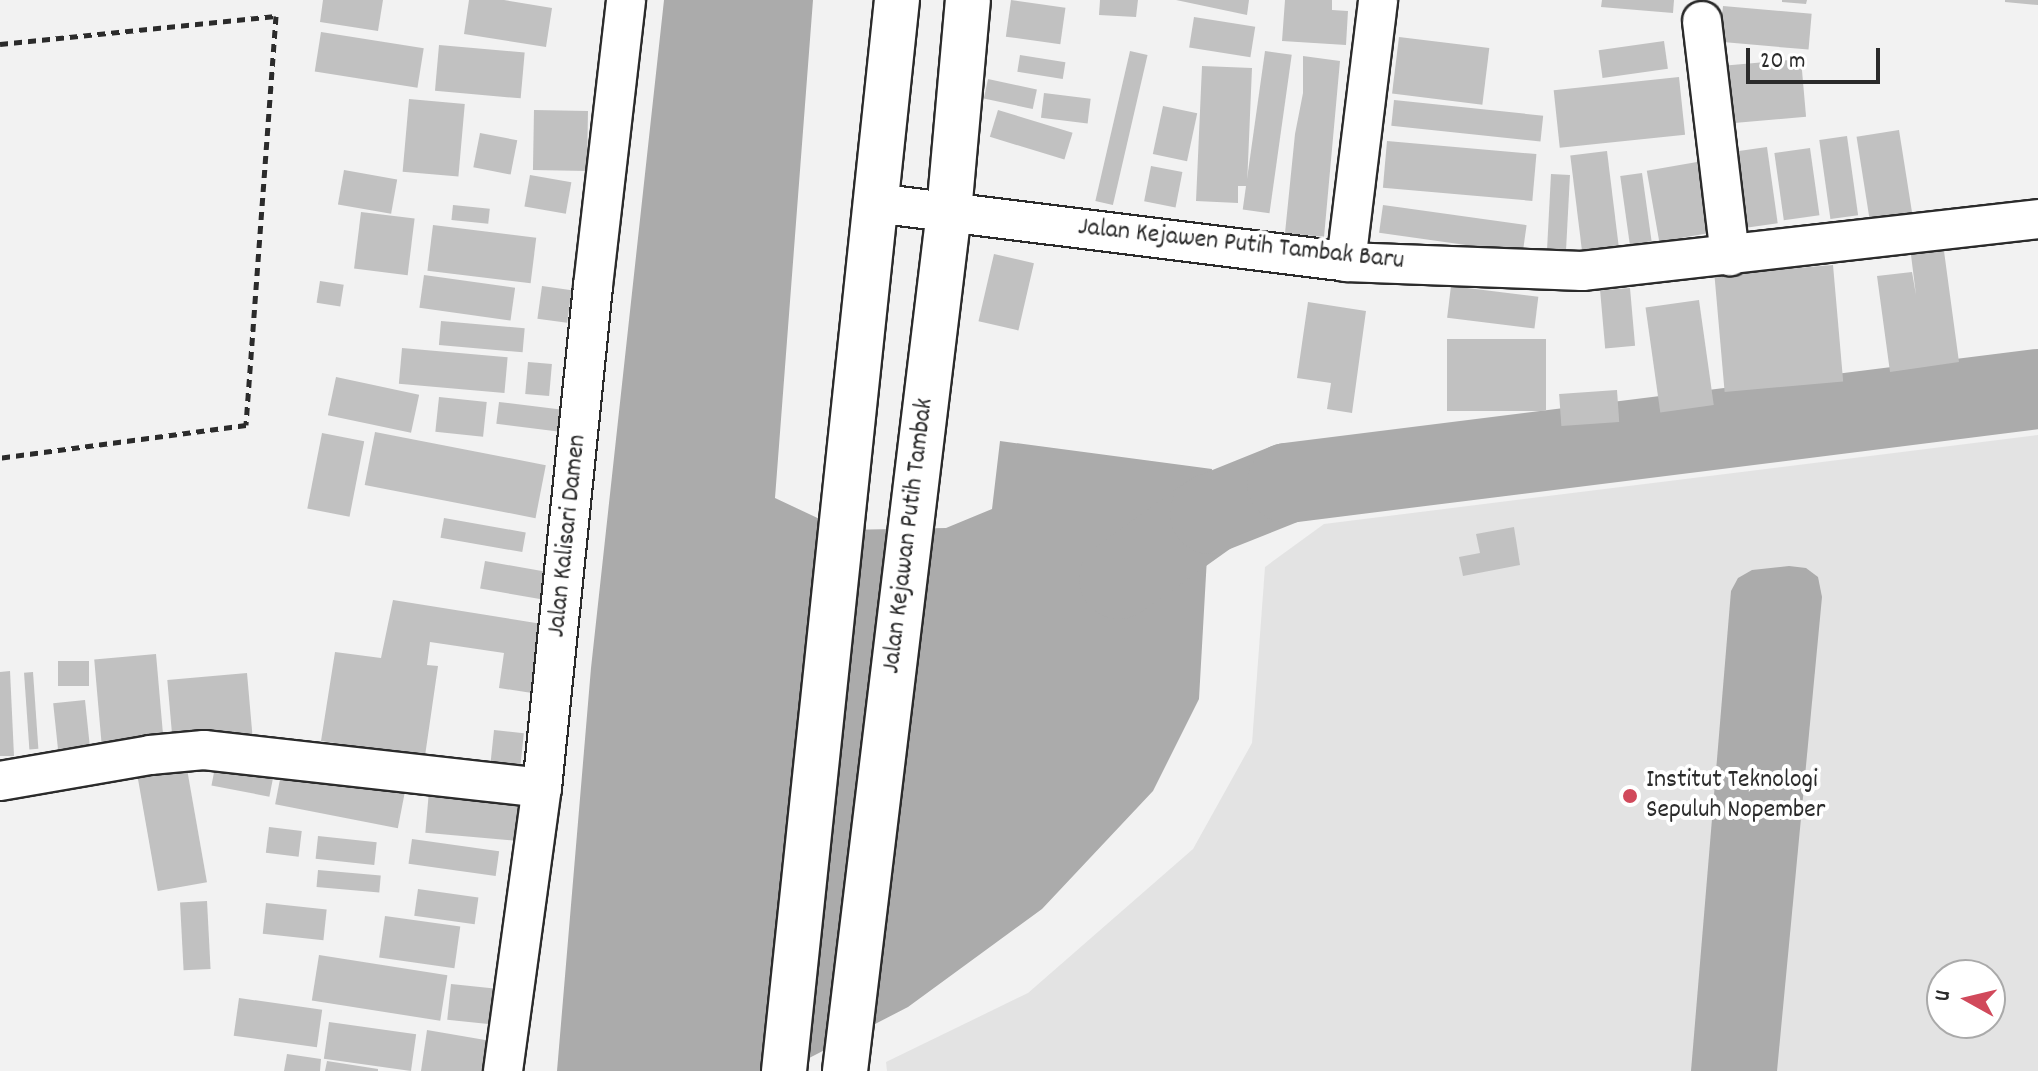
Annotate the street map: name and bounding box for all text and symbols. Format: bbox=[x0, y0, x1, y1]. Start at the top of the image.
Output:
scale bar bbox=[1750, 32, 1884, 82]
text: 20 m bbox=[1760, 45, 1806, 79]
street label: Jalan Kejawen Putih Tambak Baru bbox=[1076, 212, 1406, 278]
street label: Jalan Kejawan Putih Tambak bbox=[877, 397, 941, 675]
street label: Jalan Kalisari Damen bbox=[542, 433, 594, 639]
place label: Institut Teknologi Sepuluh Nopember bbox=[1646, 765, 1825, 826]
marker: Institut Teknologi Sepuluh Nopember bbox=[1621, 787, 1639, 805]
north arrow bbox=[1926, 959, 2006, 1039]
text: U bbox=[1928, 988, 1960, 1003]

